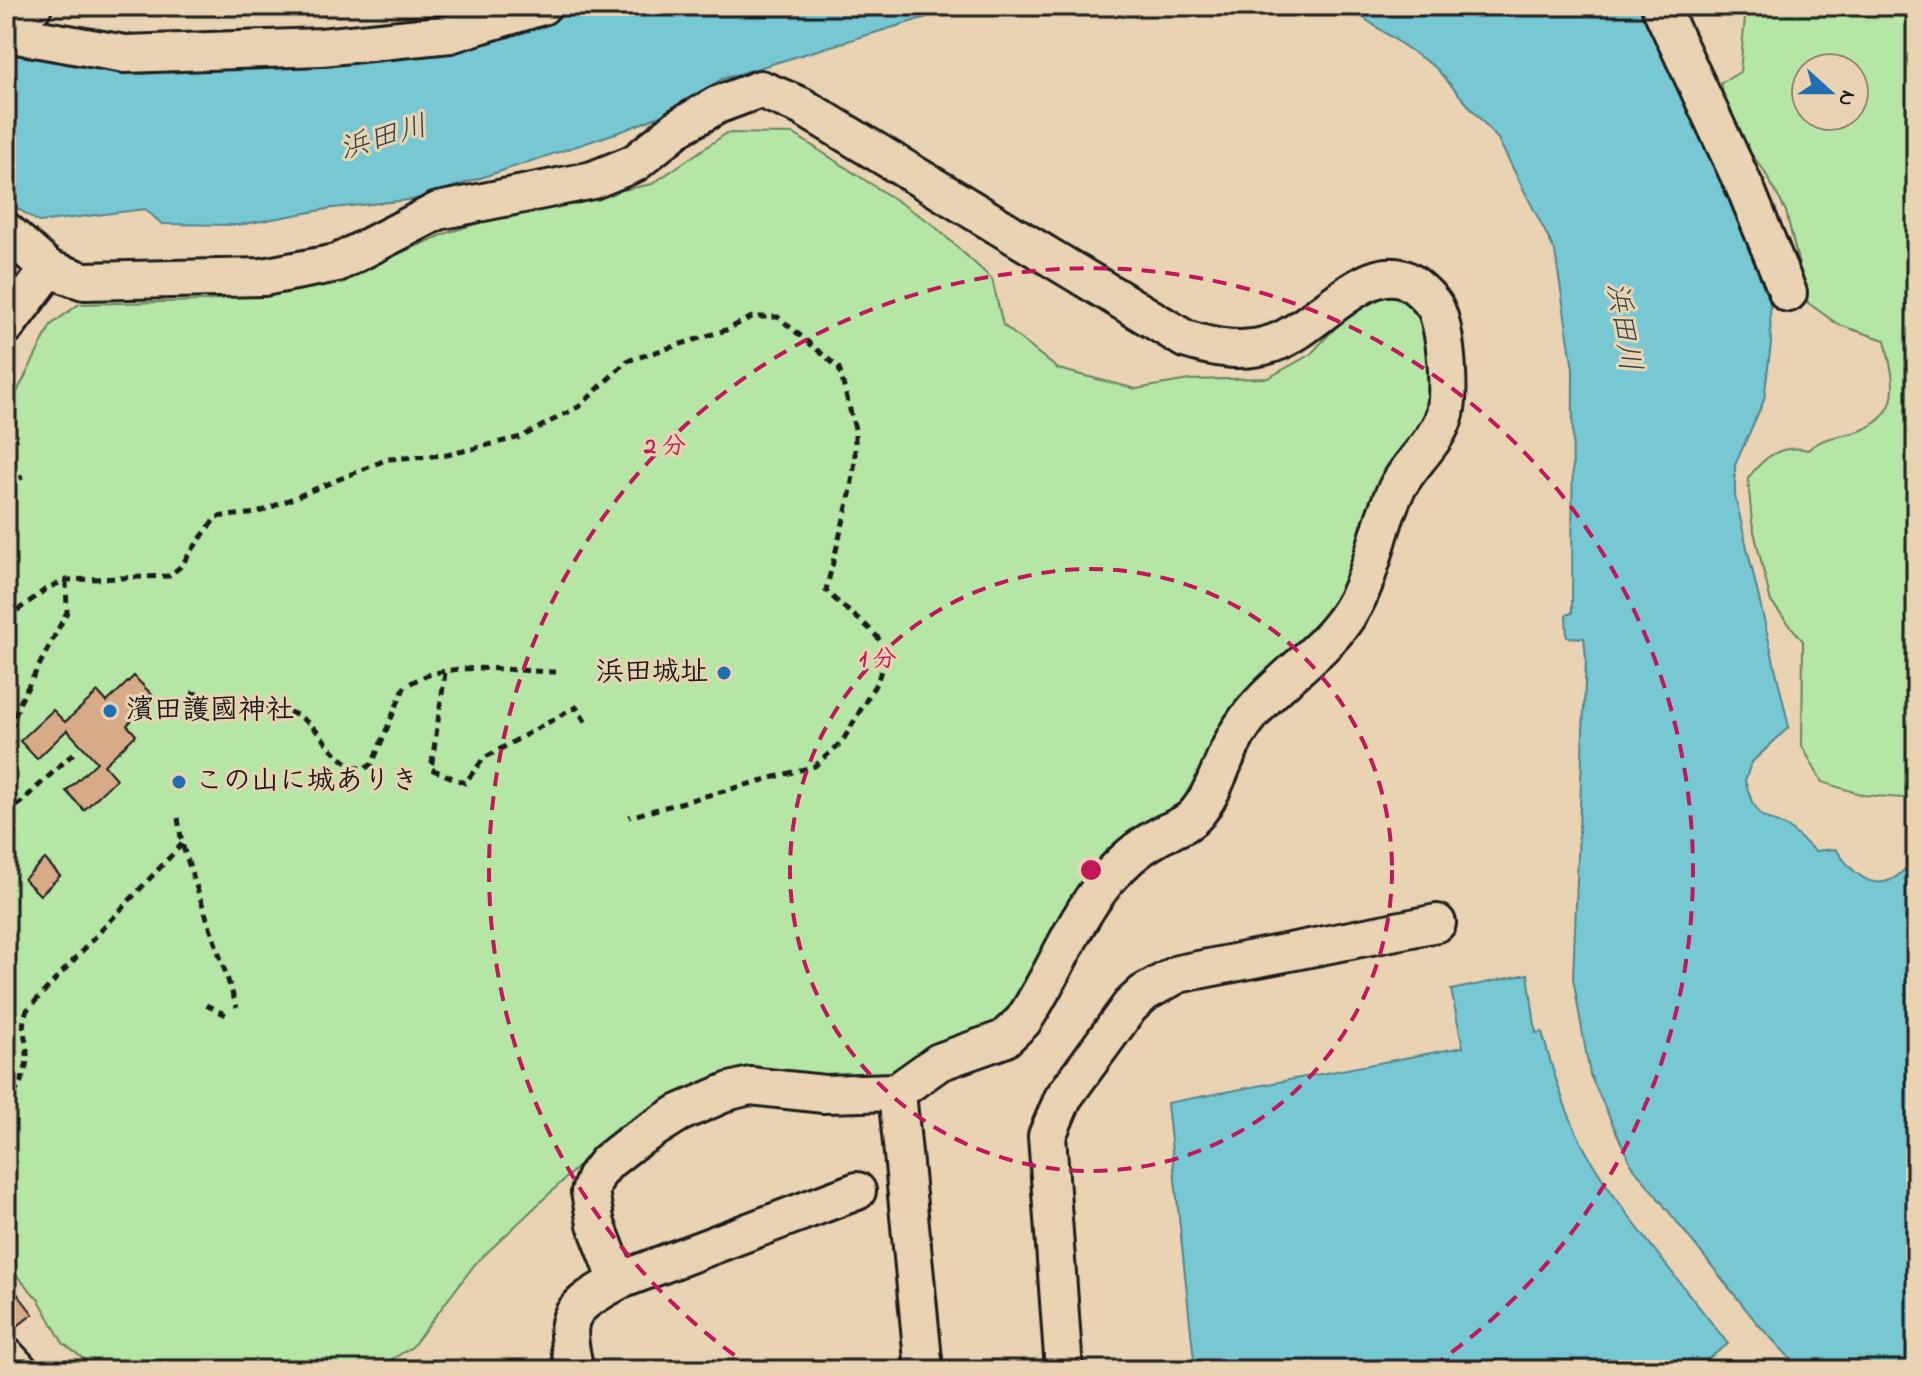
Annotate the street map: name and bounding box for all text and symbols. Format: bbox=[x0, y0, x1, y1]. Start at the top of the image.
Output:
north arrow bbox=[1790, 52, 1870, 132]
text: N bbox=[1828, 85, 1863, 111]
water label: 浜田川 bbox=[335, 105, 433, 173]
water label: 浜田川 bbox=[1593, 279, 1651, 375]
text: 2 分 bbox=[643, 430, 686, 465]
text: 1 分 bbox=[859, 643, 897, 678]
place label: 浜田城址 bbox=[596, 653, 708, 694]
marker: 浜田城址 bbox=[715, 664, 733, 682]
place label: 濱田護國神社 bbox=[126, 691, 294, 732]
marker: 濱田護國神社 bbox=[101, 702, 119, 720]
place label: この山に城ありき bbox=[195, 762, 419, 803]
marker: この山に城ありき bbox=[170, 773, 188, 791]
centre of rings bbox=[1077, 856, 1105, 884]

